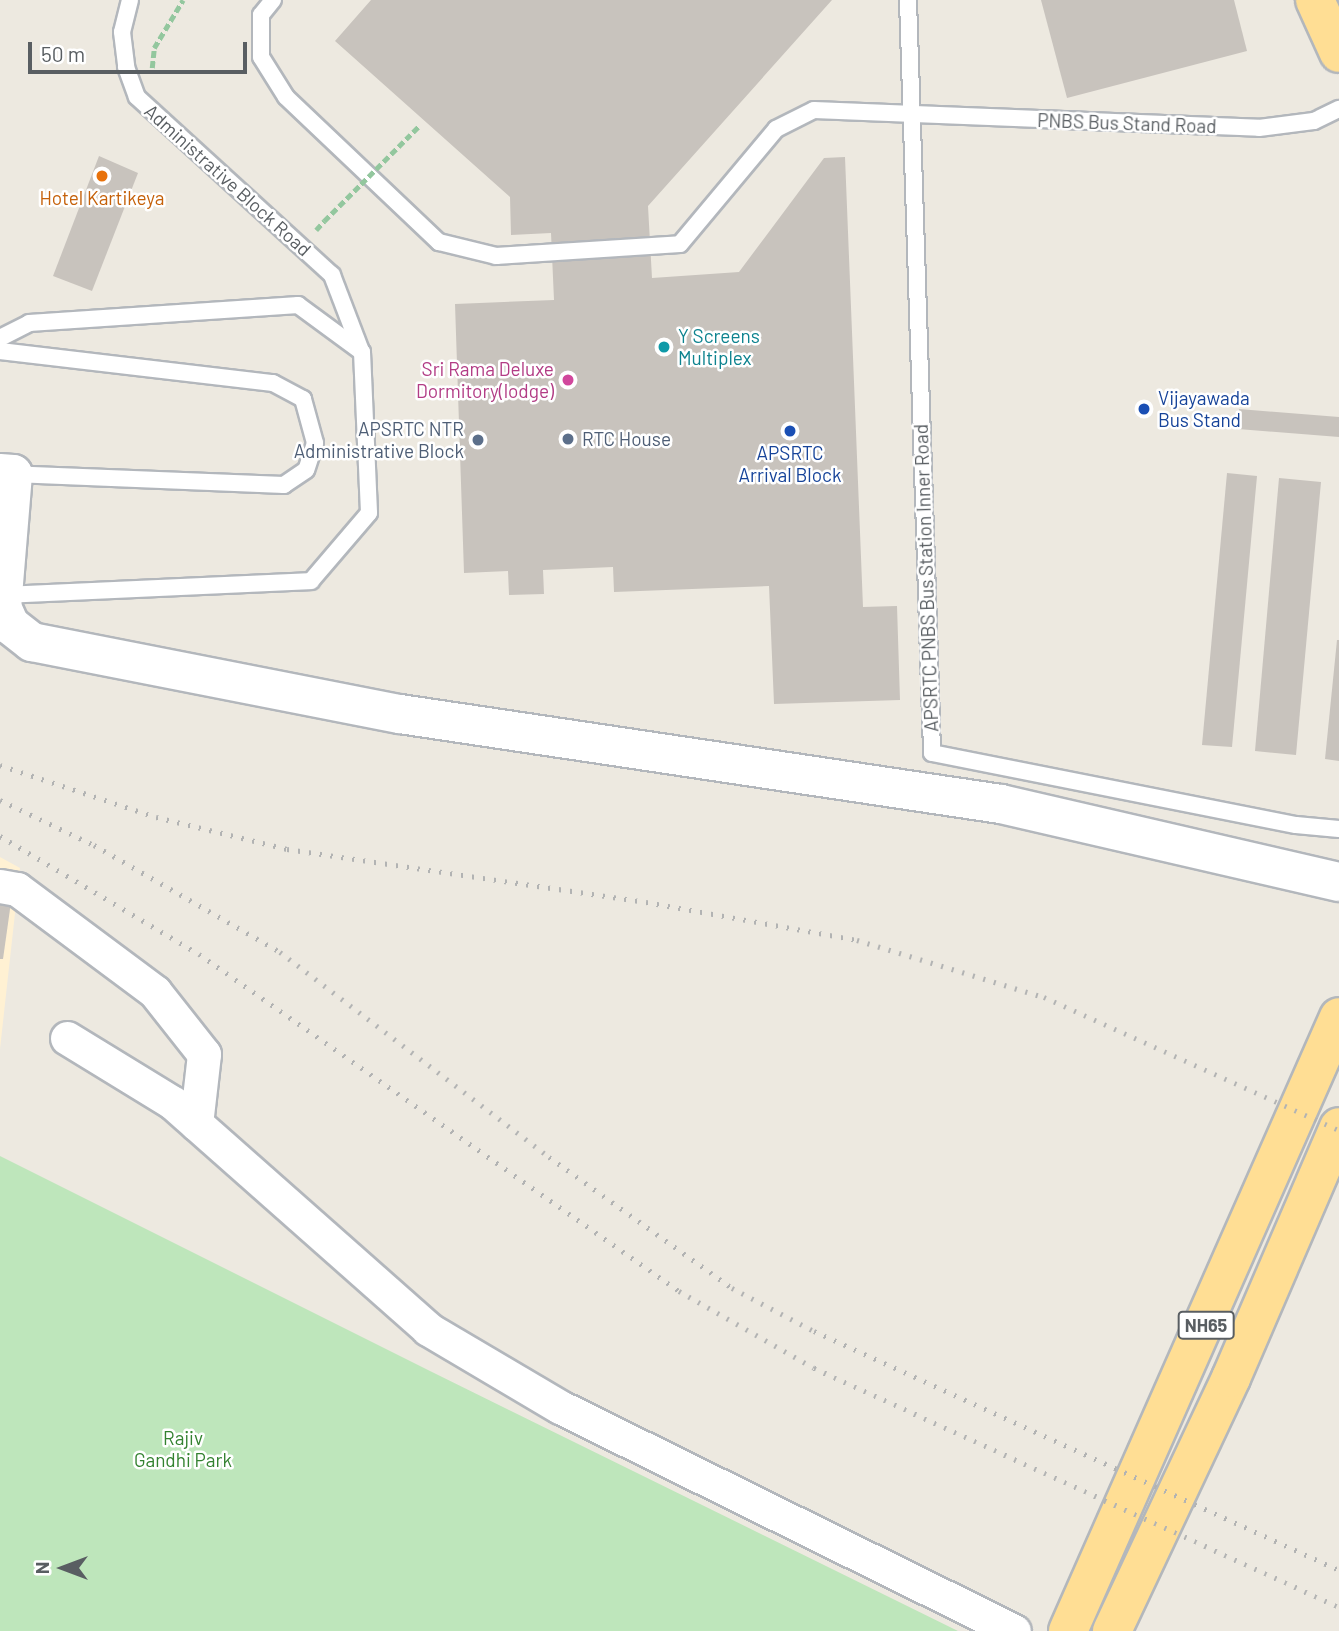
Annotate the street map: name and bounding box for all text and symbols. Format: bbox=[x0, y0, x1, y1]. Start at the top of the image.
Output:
scale bar bbox=[32, 28, 250, 72]
text: 50 m bbox=[41, 41, 85, 66]
street label: Administrative Block Road bbox=[140, 99, 316, 261]
street label: PNBS Bus Stand Road bbox=[1037, 108, 1217, 138]
marker: Hotel Kartikeya bbox=[94, 168, 110, 184]
place label: Hotel Kartikeya bbox=[39, 187, 165, 209]
place label: Y Screens Multiplex bbox=[678, 325, 760, 369]
marker: Y Screens Multiplex bbox=[656, 339, 672, 355]
place label: Sri Rama Deluxe Dormitory(lodge) bbox=[416, 358, 554, 402]
marker: Sri Rama Deluxe Dormitory(lodge) bbox=[560, 372, 576, 388]
place label: Vijayawada Bus Stand bbox=[1158, 387, 1250, 431]
marker: Vijayawada Bus Stand bbox=[1136, 401, 1152, 417]
place label: APSRTC NTR Administrative Block bbox=[294, 418, 464, 462]
marker: APSRTC Arrival Block bbox=[782, 423, 798, 439]
street label: APSRTC PNBS Bus Station Inner Road bbox=[909, 424, 943, 732]
place label: RTC House bbox=[582, 428, 671, 450]
marker: RTC House bbox=[560, 431, 576, 447]
marker: APSRTC NTR Administrative Block bbox=[470, 432, 486, 448]
place label: APSRTC Arrival Block bbox=[739, 442, 841, 486]
road number: NH65 bbox=[1176, 1310, 1236, 1340]
park label: Rajiv Gandhi Park bbox=[134, 1427, 232, 1471]
north arrow bbox=[28, 1533, 98, 1603]
text: N bbox=[30, 1562, 53, 1574]

